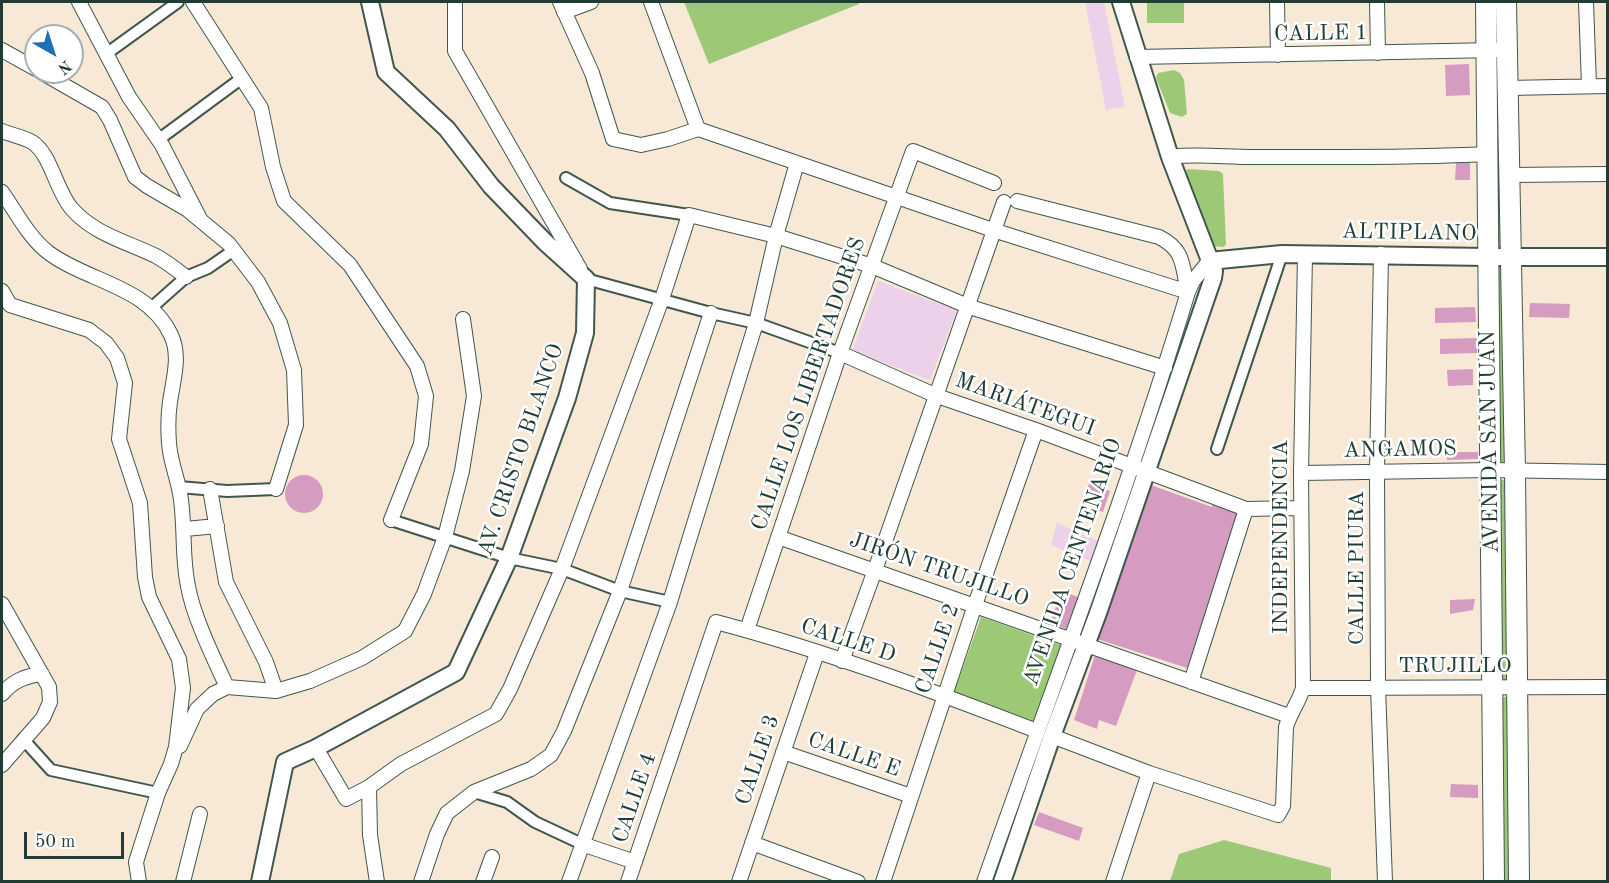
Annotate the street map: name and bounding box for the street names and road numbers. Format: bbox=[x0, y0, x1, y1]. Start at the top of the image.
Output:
street label: CALLE 1 bbox=[1274, 20, 1368, 48]
street label: ALTIPLANO bbox=[1341, 219, 1477, 247]
street label: CALLE LOS LIBERTADORES bbox=[746, 234, 872, 534]
street label: AVENIDA SAN JUAN bbox=[1475, 330, 1505, 554]
street label: AV. CRISTO BLANCO bbox=[472, 340, 570, 560]
street label: MARIÁTEGUI bbox=[951, 367, 1099, 443]
street label: AVENIDA CENTENARIO bbox=[1018, 435, 1128, 689]
street label: ANGAMOS bbox=[1343, 436, 1457, 464]
street label: INDEPENDENCIA bbox=[1268, 440, 1294, 634]
street label: CALLE PIURA bbox=[1344, 491, 1370, 645]
street label: JIRÓN TRUJILLO bbox=[846, 527, 1032, 613]
street label: CALLE 2 bbox=[910, 600, 966, 698]
street label: CALLE D bbox=[797, 613, 899, 669]
street label: TRUJILLO bbox=[1398, 653, 1512, 679]
street label: CALLE 3 bbox=[730, 711, 786, 809]
street label: CALLE E bbox=[804, 727, 904, 783]
street label: CALLE 4 bbox=[607, 749, 663, 847]

